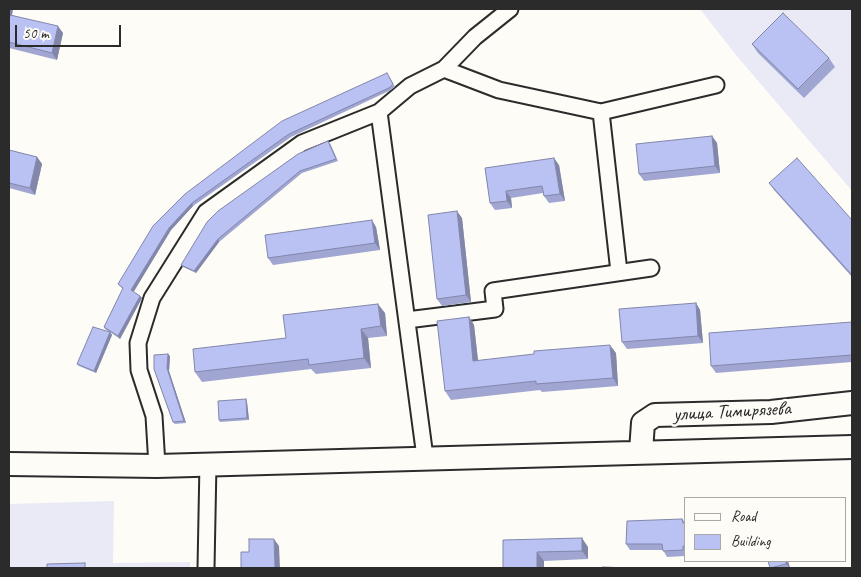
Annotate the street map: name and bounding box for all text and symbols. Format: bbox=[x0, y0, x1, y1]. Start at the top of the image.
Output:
scale bar bbox=[18, 15, 124, 47]
text: 50 m bbox=[23, 24, 49, 43]
street label: улица Тимирязева bbox=[673, 397, 791, 427]
legend bbox=[684, 497, 846, 562]
text: Road bbox=[731, 507, 756, 526]
text: Building bbox=[731, 532, 770, 551]

